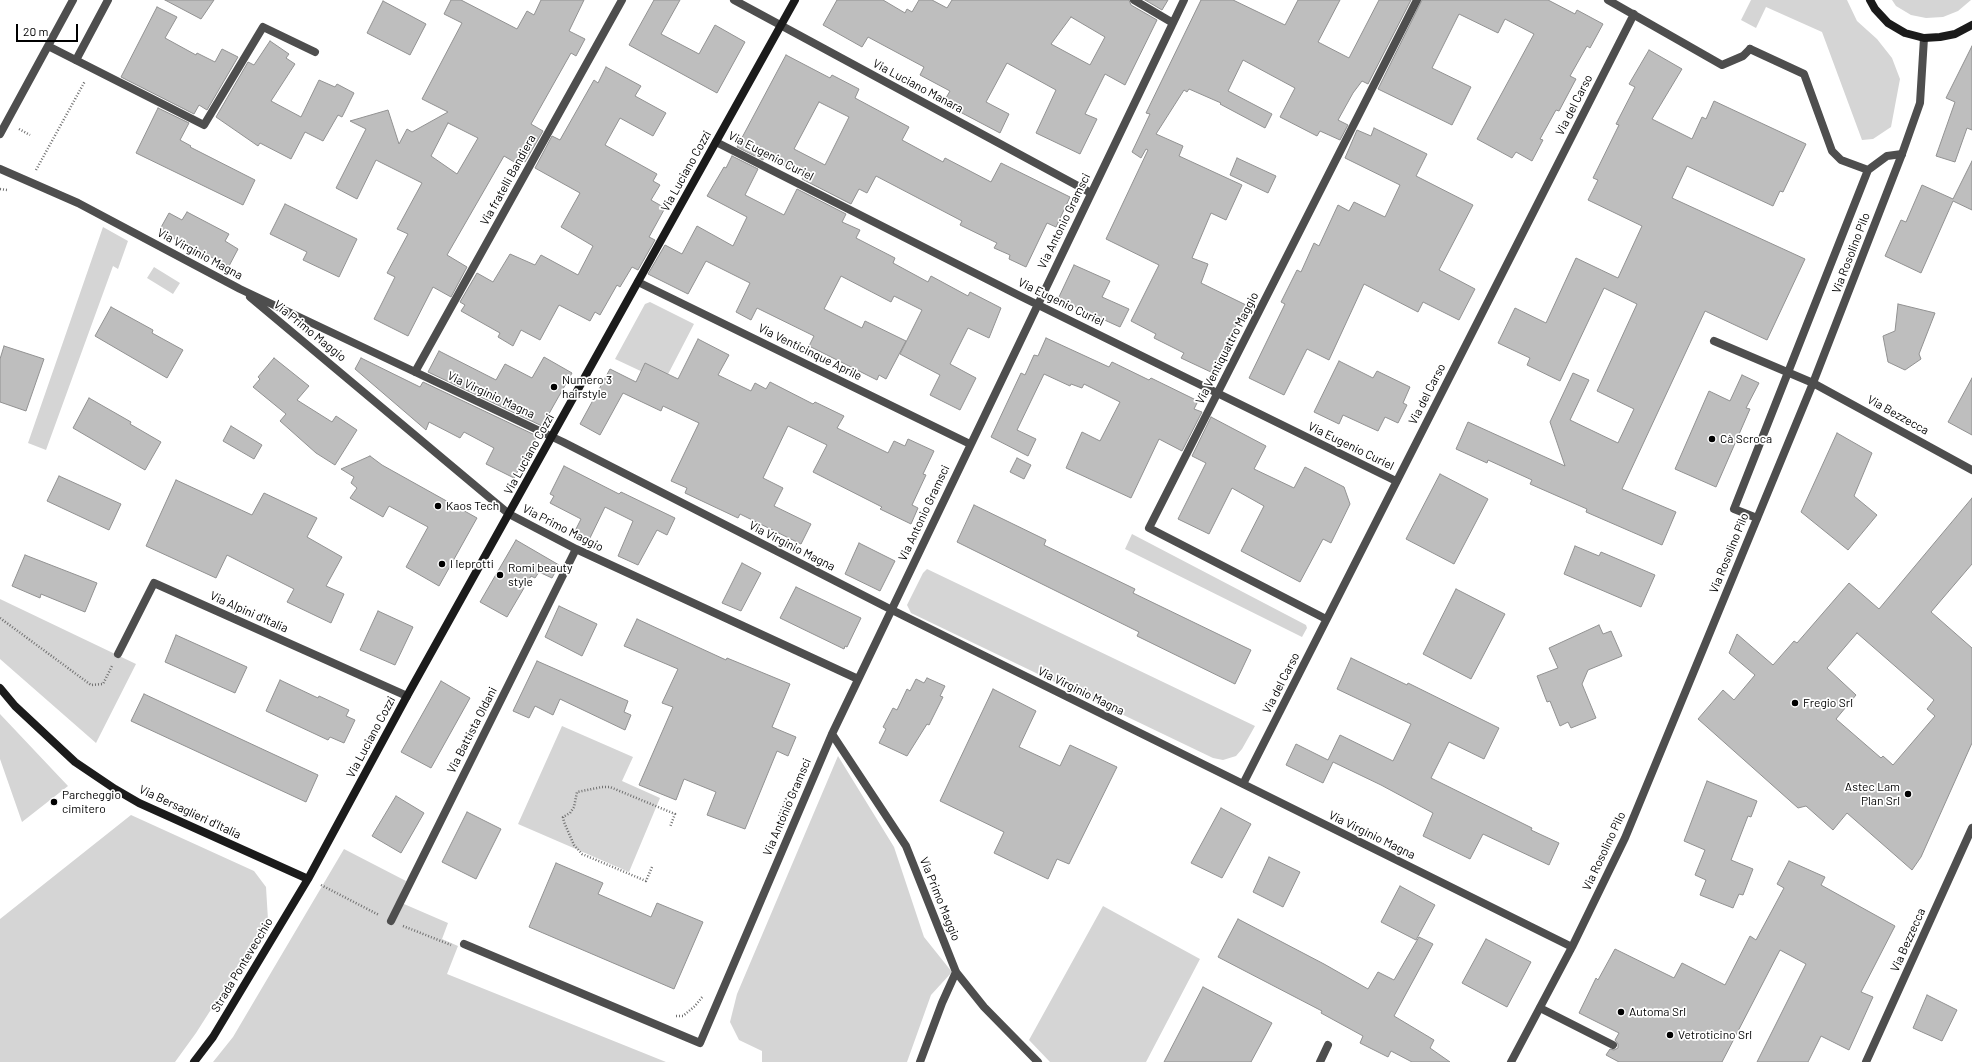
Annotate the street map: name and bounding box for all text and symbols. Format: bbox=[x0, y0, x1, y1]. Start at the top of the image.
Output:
scale bar bbox=[18, 16, 80, 42]
text: 20 m bbox=[23, 24, 49, 38]
street label: Via Luciano Manara bbox=[870, 56, 966, 116]
street label: Via del Carso bbox=[1552, 72, 1596, 138]
street label: Via Luciano Cozzi bbox=[658, 128, 714, 214]
street label: Via Eugenio Curiel bbox=[726, 128, 816, 184]
street label: Via fratelli Bandiera bbox=[477, 132, 539, 228]
street label: Via Antonio Gramsci bbox=[1035, 171, 1093, 271]
street label: Via Rosolino Pilo bbox=[1829, 211, 1873, 295]
street label: Via Virginio Magna bbox=[155, 225, 245, 283]
street label: Via Eugenio Curiel bbox=[1016, 275, 1106, 329]
street label: Via Ventiquattro Maggio bbox=[1193, 290, 1261, 406]
street label: Via Primo Maggio bbox=[271, 297, 349, 365]
street label: Via Venticinque Aprile bbox=[756, 321, 864, 383]
street label: Via del Carso bbox=[1405, 361, 1449, 427]
street label: Via Virginio Magna bbox=[445, 368, 537, 422]
place label: Numero 3 hairstyle bbox=[562, 373, 612, 401]
marker: Numero 3 hairstyle bbox=[549, 382, 559, 392]
street label: Via Bezzecca bbox=[1865, 392, 1931, 438]
street label: Via Luciano Cozzi bbox=[501, 411, 557, 497]
street label: Via Eugenio Curiel bbox=[1306, 419, 1396, 473]
place label: Cà Scroca bbox=[1720, 432, 1772, 446]
marker: Cà Scroca bbox=[1707, 434, 1717, 444]
street label: Via Antonio Gramsci bbox=[895, 463, 953, 563]
place label: Kaos Tech bbox=[446, 499, 499, 513]
marker: Kaos Tech bbox=[433, 501, 443, 511]
street label: Via Primo Maggio bbox=[520, 501, 606, 555]
street label: Via Rosolino Pilo bbox=[1706, 511, 1752, 595]
street label: Via Virginio Magna bbox=[747, 518, 837, 574]
place label: I leprotti bbox=[450, 557, 494, 571]
marker: I leprotti bbox=[437, 559, 447, 569]
place label: Romi beauty style bbox=[508, 561, 572, 589]
marker: Romi beauty style bbox=[495, 570, 505, 580]
street label: Via Alpini d'Italia bbox=[208, 588, 290, 636]
street label: Via del Carso bbox=[1259, 650, 1303, 716]
street label: Via Virginio Magna bbox=[1035, 664, 1127, 718]
street label: Via Battista Oldani bbox=[444, 684, 500, 776]
street label: Via Luciano Cozzi bbox=[343, 694, 399, 780]
place label: Fregio Srl bbox=[1803, 696, 1853, 710]
marker: Fregio Srl bbox=[1790, 698, 1800, 708]
street label: Via Antonio Gramsci bbox=[760, 756, 814, 858]
place label: Astec Lam Plan Srl bbox=[1845, 780, 1900, 808]
street label: Via Bersaglieri d'Italia bbox=[137, 782, 243, 842]
place label: Parcheggio cimitero bbox=[62, 788, 121, 816]
marker: Astec Lam Plan Srl bbox=[1903, 789, 1913, 799]
marker: Parcheggio cimitero bbox=[49, 797, 59, 807]
street label: Via Virginio Magna bbox=[1326, 808, 1418, 862]
street label: Via Rosolino Pilo bbox=[1579, 809, 1629, 893]
street label: Via Primo Maggio bbox=[917, 855, 963, 943]
street label: Via Bezzecca bbox=[1888, 906, 1928, 974]
street label: Strada Pontevecchio bbox=[208, 915, 276, 1015]
place label: Automa Srl bbox=[1629, 1005, 1686, 1019]
marker: Automa Srl bbox=[1616, 1007, 1626, 1017]
place label: Vetroticino Srl bbox=[1678, 1028, 1752, 1042]
marker: Vetroticino Srl bbox=[1665, 1030, 1675, 1040]

